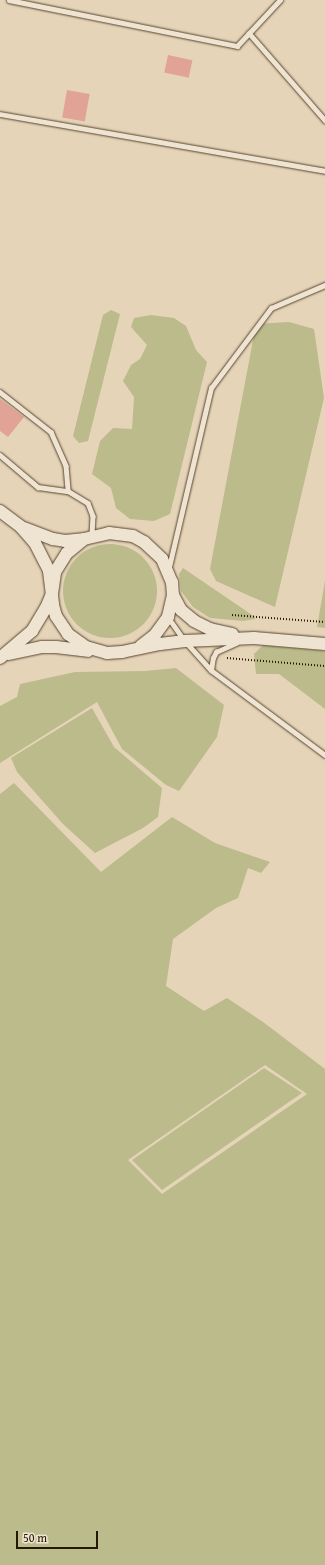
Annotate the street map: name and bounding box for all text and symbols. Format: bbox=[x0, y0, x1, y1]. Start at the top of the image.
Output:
scale bar bbox=[18, 1523, 100, 1549]
text: 50 m bbox=[23, 1529, 47, 1546]

